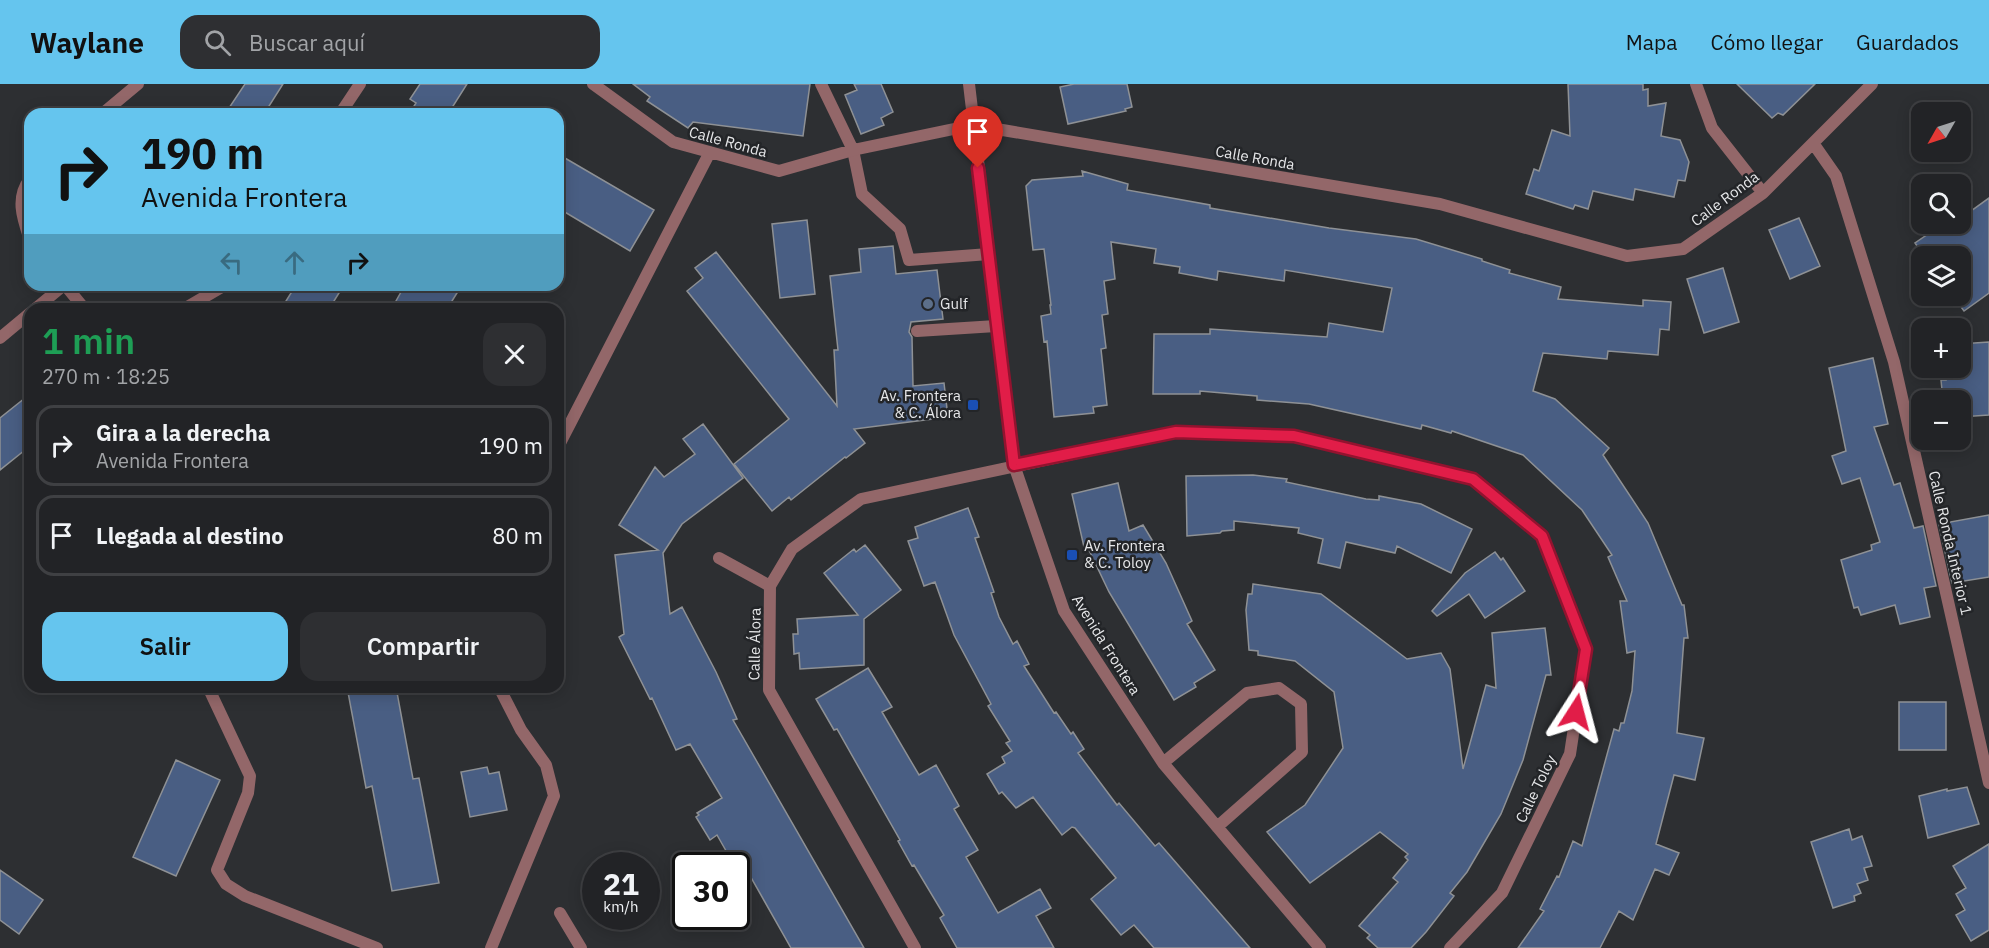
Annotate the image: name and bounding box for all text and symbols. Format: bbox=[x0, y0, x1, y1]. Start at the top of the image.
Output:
search box bbox=[180, 15, 600, 69]
text: Waylane bbox=[30, 24, 144, 61]
icon: search bbox=[201, 26, 234, 59]
text: Buscar aquí bbox=[249, 28, 365, 57]
text: Mapa bbox=[1626, 28, 1677, 56]
text: Cómo llegar bbox=[1710, 28, 1823, 56]
text: Guardados bbox=[1856, 28, 1959, 56]
north arrow bbox=[1911, 102, 1971, 162]
map controls bbox=[1911, 102, 1971, 450]
pin bbox=[952, 106, 1003, 168]
icon: arrive bbox=[961, 115, 994, 148]
street label: Calle Ronda bbox=[687, 122, 769, 161]
text: 190 m bbox=[141, 126, 264, 181]
icon: right bbox=[42, 132, 120, 210]
street label: Calle Ronda bbox=[1214, 141, 1296, 174]
street label: Calle Ronda bbox=[1687, 167, 1762, 230]
button: search bbox=[1911, 174, 1971, 234]
text: Avenida Frontera bbox=[141, 179, 347, 214]
icon: left bbox=[215, 246, 248, 279]
icon: ahead bbox=[278, 246, 311, 279]
icon: right bbox=[341, 246, 374, 279]
button: layers bbox=[1911, 246, 1971, 306]
place label: Gulf bbox=[940, 294, 968, 313]
marker: Gulf bbox=[921, 297, 935, 311]
text: 1 min bbox=[42, 317, 135, 364]
button: + bbox=[1911, 318, 1971, 378]
button: close bbox=[483, 323, 546, 386]
text: 270 m · 18:25 bbox=[42, 363, 170, 390]
place label: Av. Frontera & C. Álora bbox=[880, 386, 961, 422]
button: − bbox=[1911, 390, 1971, 450]
marker: Av. Frontera & C. Álora bbox=[966, 398, 980, 412]
text: Gira a la derecha bbox=[96, 418, 270, 447]
icon: right bbox=[45, 429, 78, 462]
text: 190 m bbox=[479, 431, 543, 460]
text: Avenida Frontera bbox=[96, 447, 249, 474]
street label: Calle Ronda Interior 1 bbox=[1925, 469, 1976, 617]
icon: arrive bbox=[45, 519, 78, 552]
text: Llegada al destino bbox=[96, 521, 284, 550]
text: 80 m bbox=[492, 521, 543, 550]
place label: Av. Frontera & C. Toloy bbox=[1084, 536, 1165, 572]
marker: Av. Frontera & C. Toloy bbox=[1065, 548, 1079, 562]
street label: Avenida Frontera bbox=[1068, 591, 1145, 698]
street label: Calle Álora bbox=[744, 607, 765, 681]
button: Salir bbox=[42, 612, 288, 681]
button: Compartir bbox=[300, 612, 546, 681]
position arrow bbox=[1544, 680, 1608, 744]
street label: Calle Toloy bbox=[1511, 751, 1560, 826]
speed limit sign: 30 bbox=[672, 852, 750, 930]
text: 21 bbox=[603, 864, 639, 903]
text: km/h bbox=[603, 897, 639, 916]

